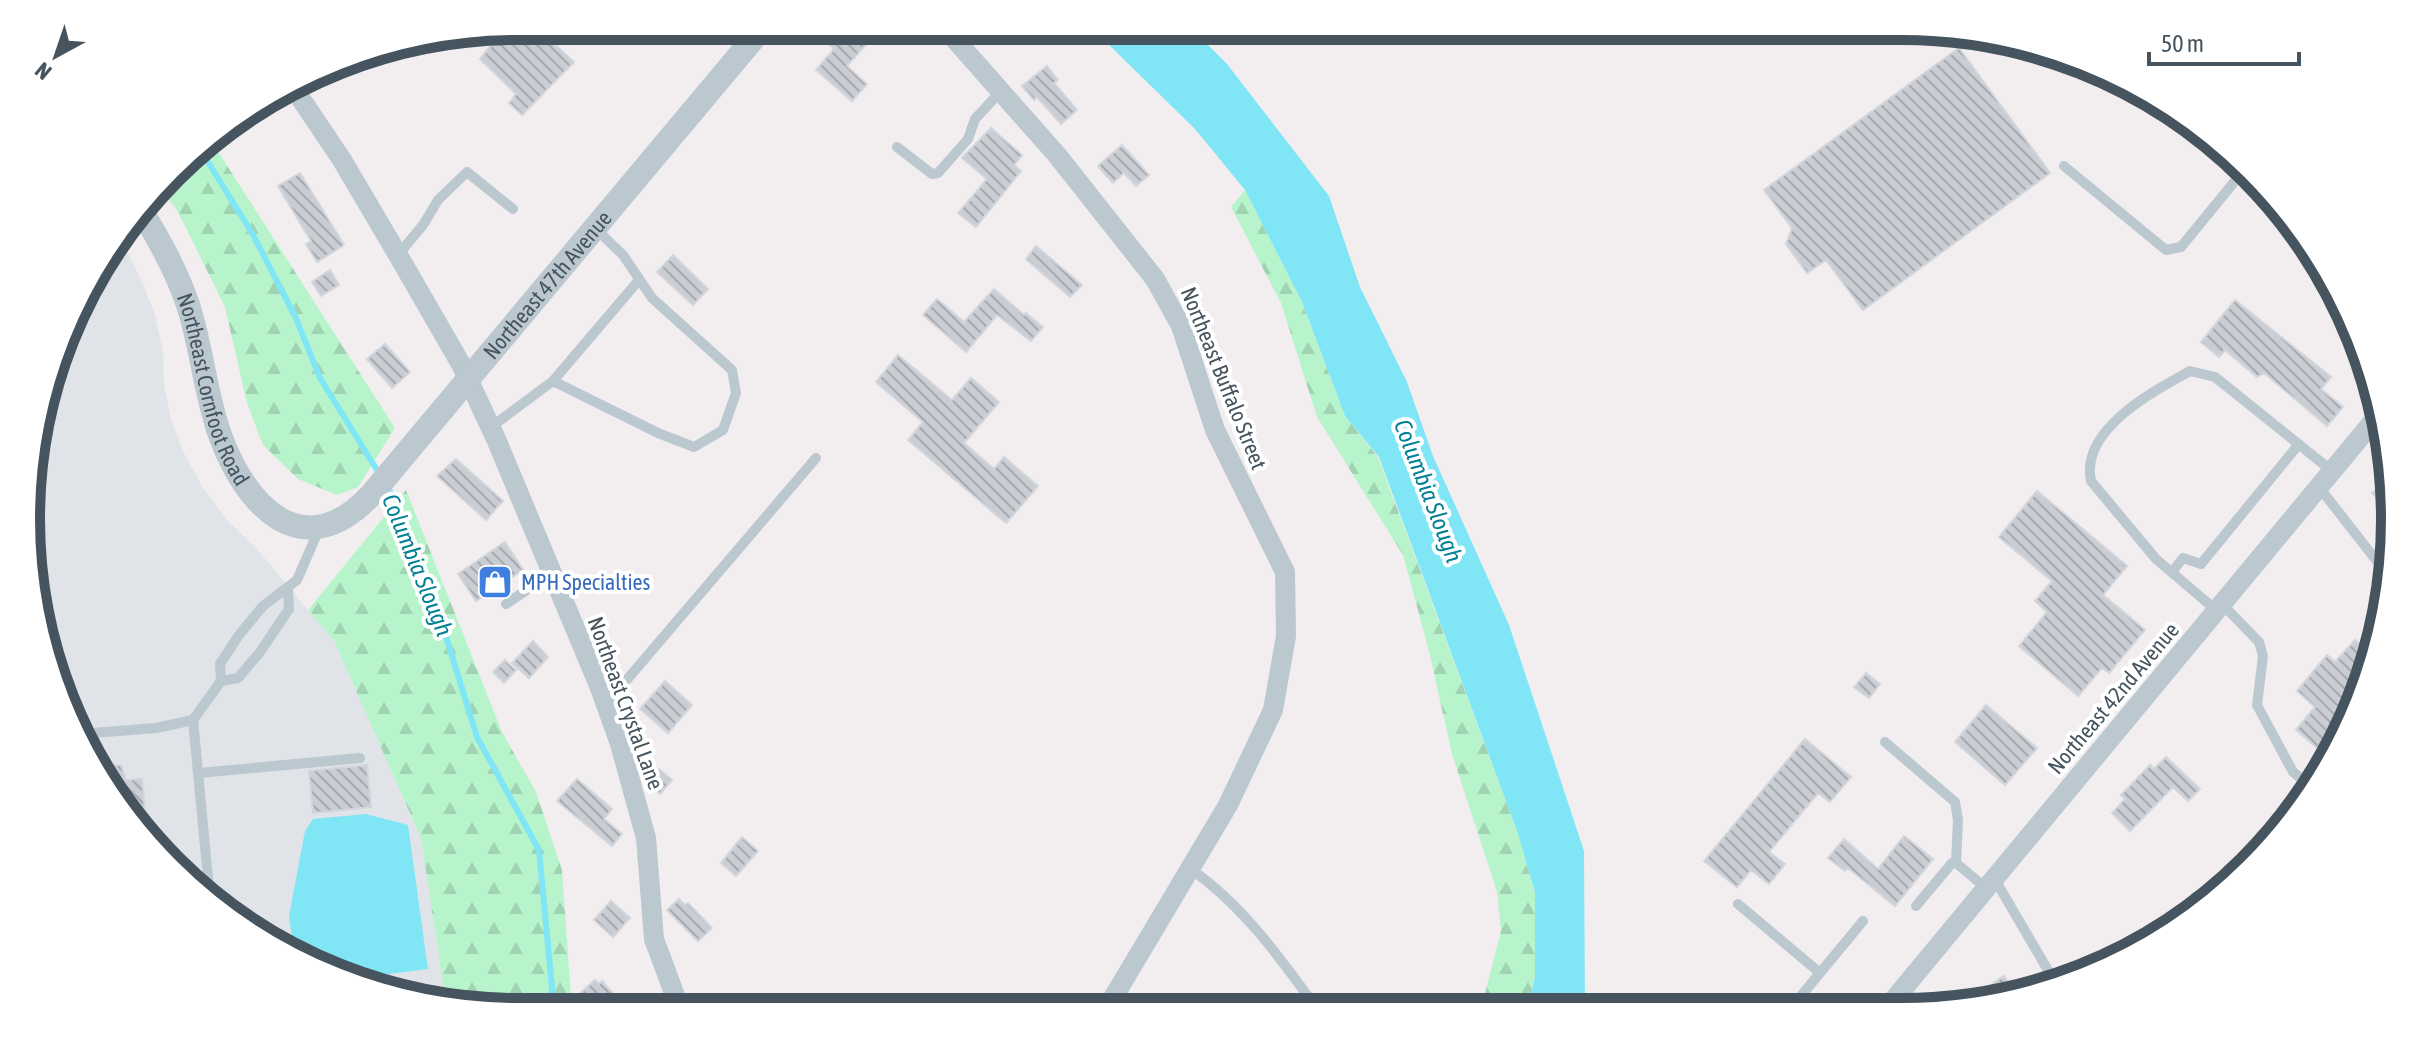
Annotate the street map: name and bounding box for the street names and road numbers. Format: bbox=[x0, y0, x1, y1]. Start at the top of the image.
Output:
street label: Northeast 47th Avenue bbox=[478, 205, 617, 364]
street label: Northeast Buffalo Street bbox=[1176, 283, 1272, 473]
street label: Northeast Cornfoot Road bbox=[172, 290, 255, 490]
street label: Northeast Crystal Lane bbox=[583, 613, 669, 793]
street label: Northeast 42nd Avenue bbox=[2042, 617, 2184, 779]

